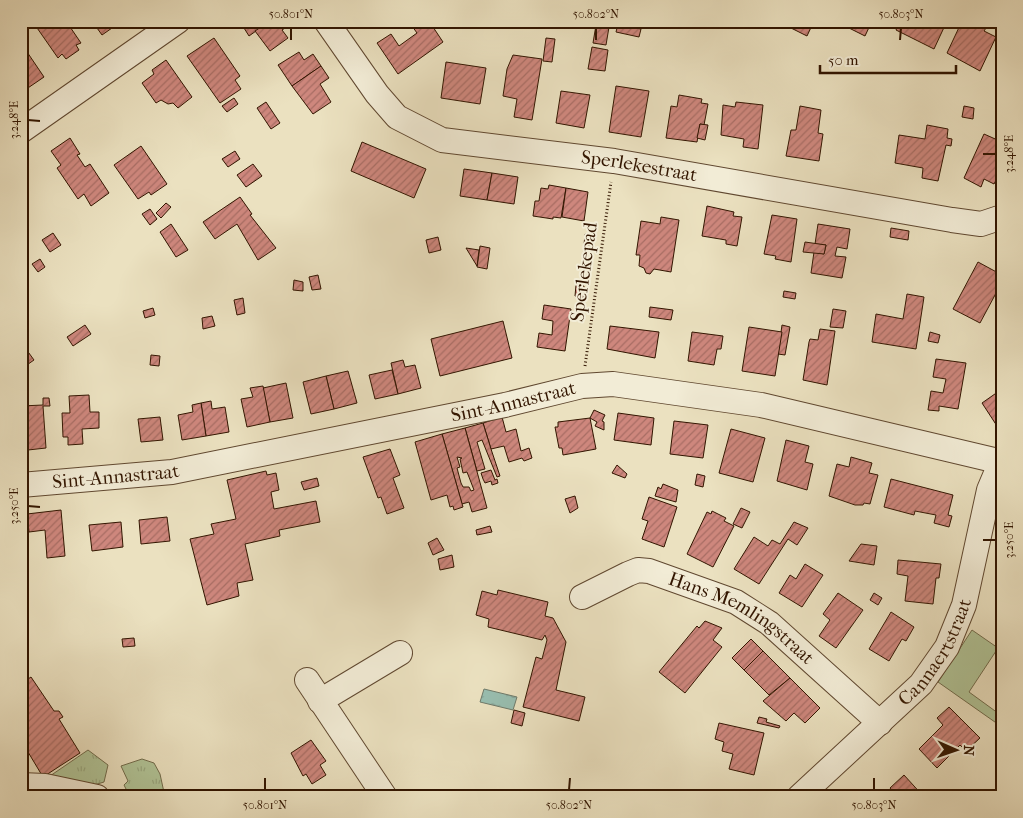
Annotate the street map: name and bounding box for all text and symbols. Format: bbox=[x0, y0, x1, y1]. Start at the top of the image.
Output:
text: 50.801°N bbox=[269, 7, 313, 21]
text: 50.802°N bbox=[573, 7, 619, 21]
text: 50.803°N bbox=[878, 7, 924, 21]
scale bar bbox=[820, 42, 957, 74]
text: 50 m bbox=[828, 51, 859, 69]
text: 3.248°E bbox=[7, 101, 21, 139]
text: 3.248°E bbox=[1002, 135, 1016, 173]
street label: Sperlekestraat bbox=[580, 146, 699, 186]
street label: Sperlekepad bbox=[566, 220, 602, 323]
street label: Sint-Annastraat bbox=[449, 377, 578, 427]
street label: Sint-Annastraat bbox=[51, 460, 181, 493]
text: 3.250°E bbox=[7, 488, 21, 524]
text: 3.250°E bbox=[1002, 522, 1016, 558]
street label: Hans Memlingstraat bbox=[665, 568, 819, 669]
street label: Cannaertstraat bbox=[894, 597, 976, 710]
north arrow bbox=[930, 726, 980, 776]
text: N bbox=[960, 745, 977, 756]
text: 50.801°N bbox=[243, 798, 287, 812]
text: 50.802°N bbox=[546, 798, 592, 812]
text: 50.803°N bbox=[851, 798, 897, 812]

